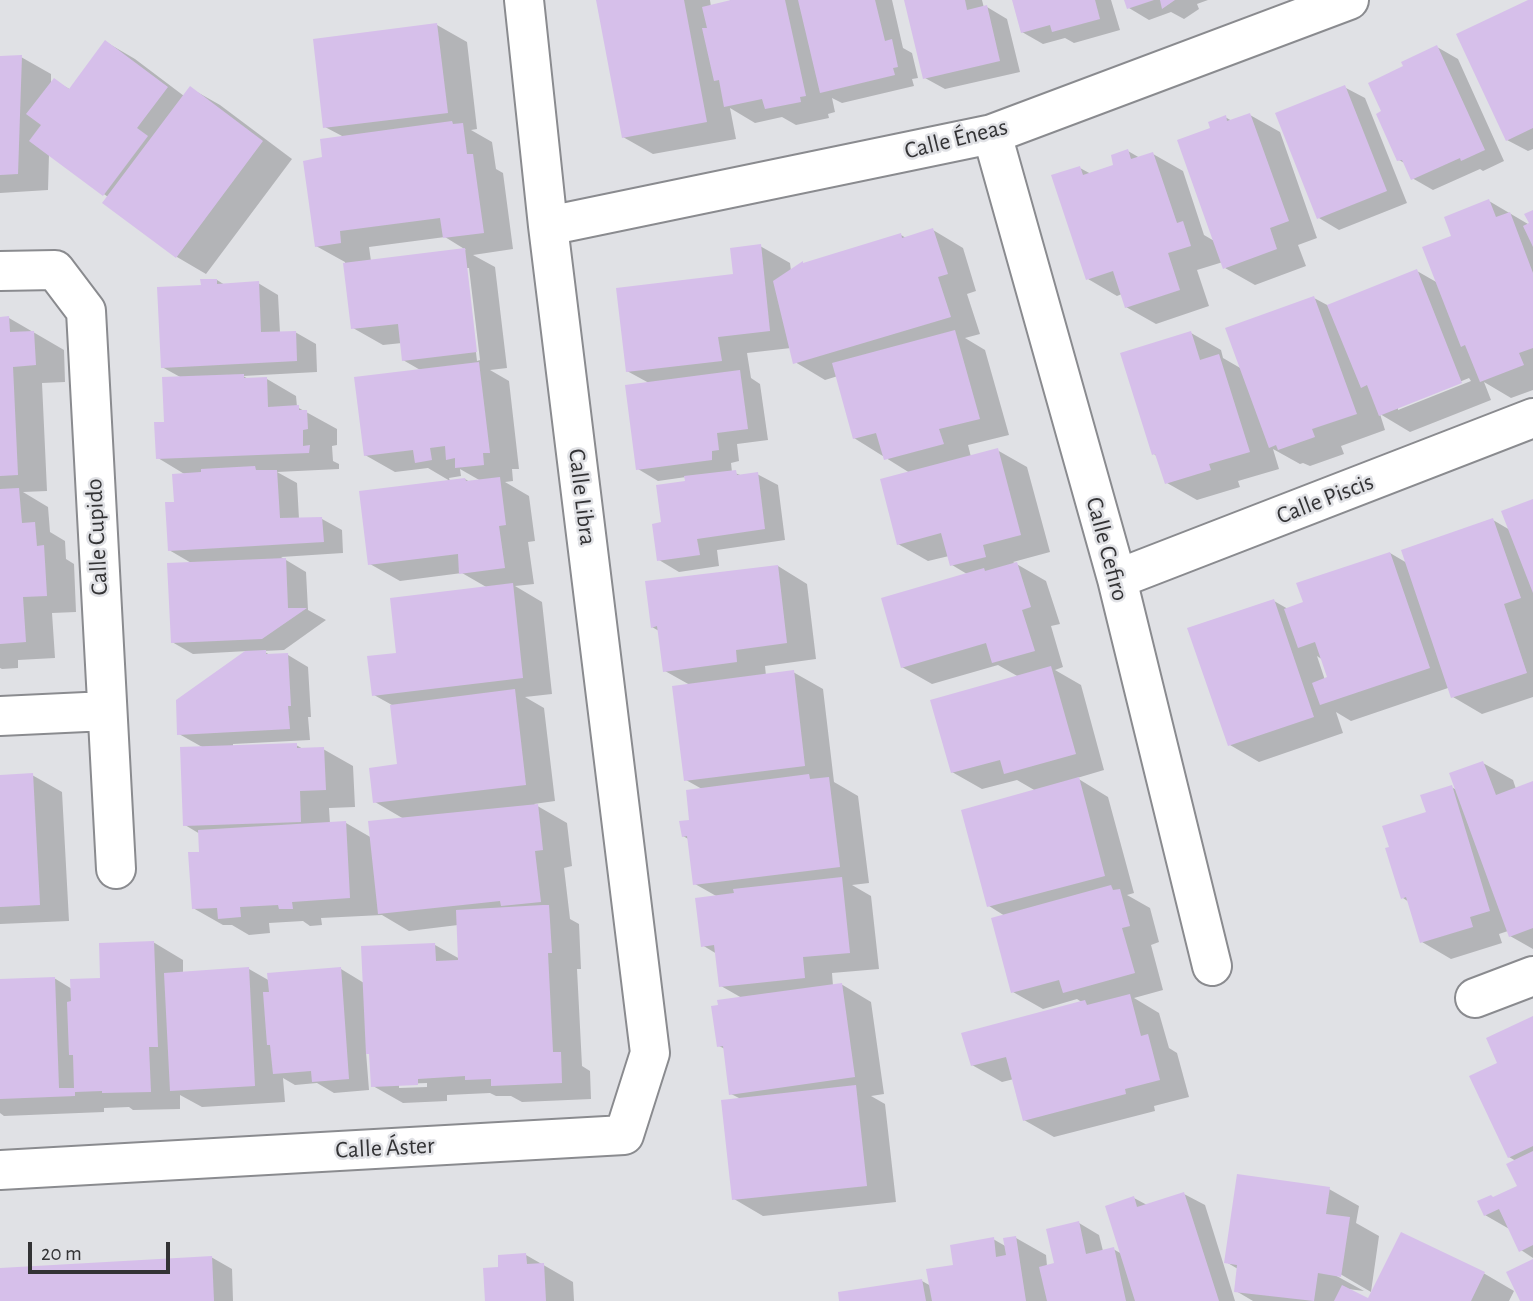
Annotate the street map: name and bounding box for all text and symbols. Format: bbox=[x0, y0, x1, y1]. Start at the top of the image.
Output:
street label: Calle Éneas bbox=[901, 112, 1011, 166]
street label: Calle Libra bbox=[562, 447, 602, 547]
street label: Calle Piscis bbox=[1272, 467, 1378, 531]
street label: Calle Cupido bbox=[80, 478, 114, 596]
street label: Calle Cefiro bbox=[1079, 494, 1135, 604]
street label: Calle Áster bbox=[335, 1131, 435, 1165]
scale bar bbox=[32, 1228, 173, 1272]
text: 20 m bbox=[41, 1243, 82, 1264]

